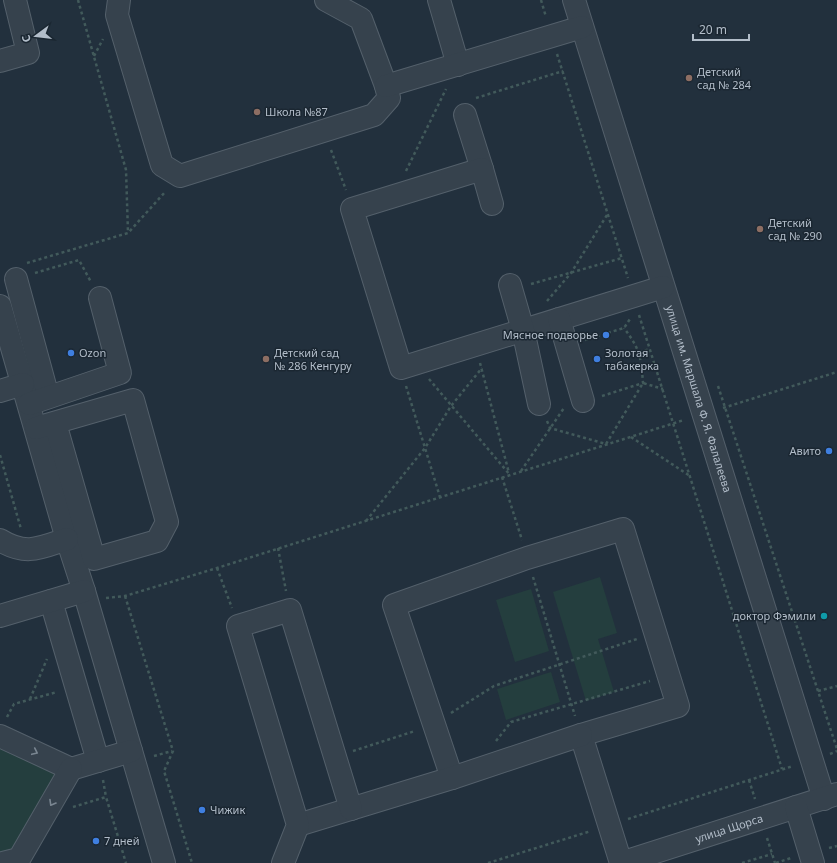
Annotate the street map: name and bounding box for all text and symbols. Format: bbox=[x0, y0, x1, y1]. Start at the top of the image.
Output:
north arrow bbox=[16, 16, 56, 56]
scale bar bbox=[693, 16, 749, 42]
text: 20 m bbox=[699, 21, 727, 38]
text: С bbox=[18, 33, 34, 44]
place label: Детский сад № 284 bbox=[697, 64, 752, 92]
marker: Детский сад № 284 bbox=[684, 73, 694, 83]
place label: Школа №87 bbox=[265, 104, 328, 119]
marker: Школа №87 bbox=[252, 107, 262, 117]
place label: Детский сад № 290 bbox=[768, 215, 822, 243]
marker: Детский сад № 290 bbox=[755, 224, 765, 234]
street label: улица им. Маршала Ф. Я. Фалалеева bbox=[663, 303, 736, 494]
place label: Мясное подворье bbox=[503, 327, 598, 342]
marker: Мясное подворье bbox=[601, 330, 611, 340]
place label: Ozon bbox=[79, 345, 106, 360]
place label: Детский сад № 286 Кенгуру bbox=[274, 345, 352, 373]
place label: Золотая табакерка bbox=[605, 345, 659, 373]
marker: Ozon bbox=[66, 348, 76, 358]
marker: Детский сад № 286 Кенгуру bbox=[261, 354, 271, 364]
marker: Золотая табакерка bbox=[592, 354, 602, 364]
place label: Авито bbox=[789, 443, 821, 458]
marker: Авито bbox=[824, 446, 834, 456]
place label: доктор Фэмили bbox=[733, 608, 816, 623]
marker: доктор Фэмили bbox=[819, 611, 829, 621]
one-way arrow bbox=[32, 748, 39, 756]
one-way arrow bbox=[49, 799, 56, 806]
place label: Чижик bbox=[210, 802, 245, 817]
marker: Чижик bbox=[197, 805, 207, 815]
street label: улица Щорса bbox=[693, 810, 765, 846]
place label: 7 дней bbox=[104, 833, 139, 848]
marker: 7 дней bbox=[91, 836, 101, 846]

